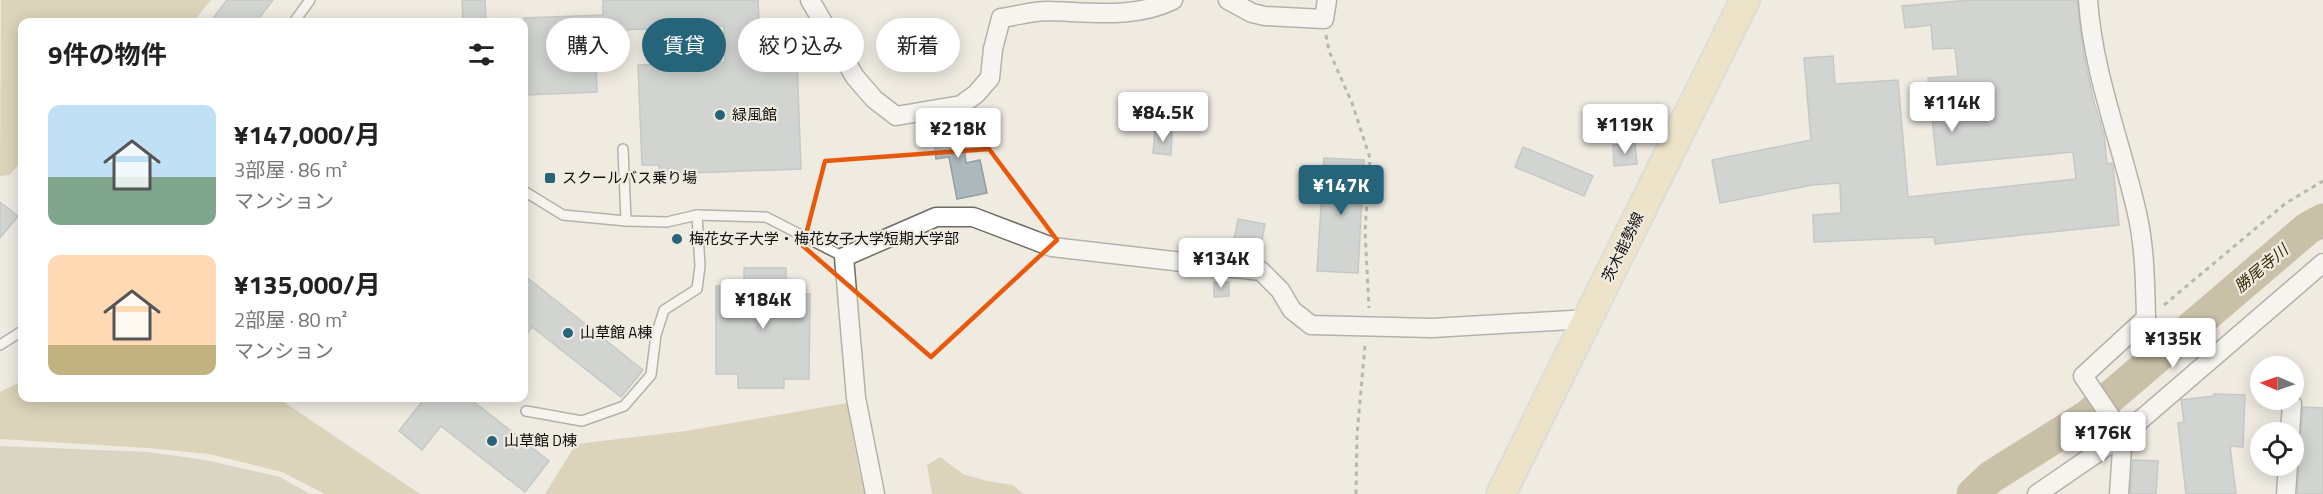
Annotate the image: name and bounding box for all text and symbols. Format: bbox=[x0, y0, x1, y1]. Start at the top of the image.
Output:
chip: 購入 bbox=[546, 18, 630, 72]
chip: 賃貸 bbox=[642, 18, 726, 72]
chip: 絞り込み bbox=[738, 18, 864, 72]
chip: 新着 bbox=[876, 18, 960, 72]
text: 9件の物件 bbox=[48, 35, 167, 74]
icon: filters bbox=[465, 38, 498, 71]
pin: ¥114K bbox=[1910, 82, 1994, 133]
text: ¥114K bbox=[1924, 86, 1980, 117]
pin: ¥84.5K bbox=[1114, 92, 1212, 143]
text: ¥84.5K bbox=[1132, 96, 1194, 127]
place label: 緑風館 bbox=[732, 103, 777, 126]
pin: ¥119K bbox=[1583, 104, 1667, 155]
marker: 緑風館 bbox=[713, 108, 727, 122]
pin: ¥218K bbox=[916, 108, 1000, 159]
text: ¥119K bbox=[1597, 108, 1653, 139]
text: ¥218K bbox=[930, 112, 986, 143]
text: ¥147,000/月 bbox=[234, 115, 381, 154]
icon: home bbox=[96, 129, 168, 201]
text: 3部屋 · 86 m² bbox=[234, 154, 347, 185]
pin: ¥147K bbox=[1299, 165, 1383, 216]
place label: スクールバス乗り場 bbox=[562, 166, 697, 189]
text: ¥147K bbox=[1313, 169, 1369, 200]
marker: スクールバス乗り場 bbox=[543, 171, 557, 185]
text: マンション bbox=[234, 185, 334, 216]
street label: 茨木能勢線 bbox=[1596, 208, 1649, 286]
place label: 梅花女子大学・梅花女子大学短期大学部 bbox=[689, 227, 959, 250]
marker: 梅花女子大学・梅花女子大学短期大学部 bbox=[670, 232, 684, 246]
water label: 勝尾寺川 bbox=[2229, 237, 2295, 298]
pin: ¥134K bbox=[1179, 238, 1263, 289]
text: ¥134K bbox=[1193, 242, 1249, 273]
text: ¥135,000/月 bbox=[234, 265, 381, 304]
icon: home bbox=[96, 279, 168, 351]
pin: ¥184K bbox=[721, 279, 805, 330]
text: ¥184K bbox=[735, 283, 791, 314]
text: 2部屋 · 80 m² bbox=[234, 304, 347, 335]
pin: ¥135K bbox=[2131, 318, 2215, 369]
place label: 山草館 A棟 bbox=[580, 321, 652, 344]
text: ¥135K bbox=[2145, 322, 2201, 353]
marker: 山草館 A棟 bbox=[561, 326, 575, 340]
text: マンション bbox=[234, 335, 334, 366]
north arrow bbox=[2250, 356, 2304, 410]
map controls bbox=[2250, 356, 2304, 476]
pin: ¥176K bbox=[2061, 412, 2145, 463]
text: ¥176K bbox=[2075, 416, 2131, 447]
button: locate bbox=[2250, 422, 2304, 476]
place label: 山草館 D棟 bbox=[504, 429, 577, 452]
marker: 山草館 D棟 bbox=[485, 434, 499, 448]

